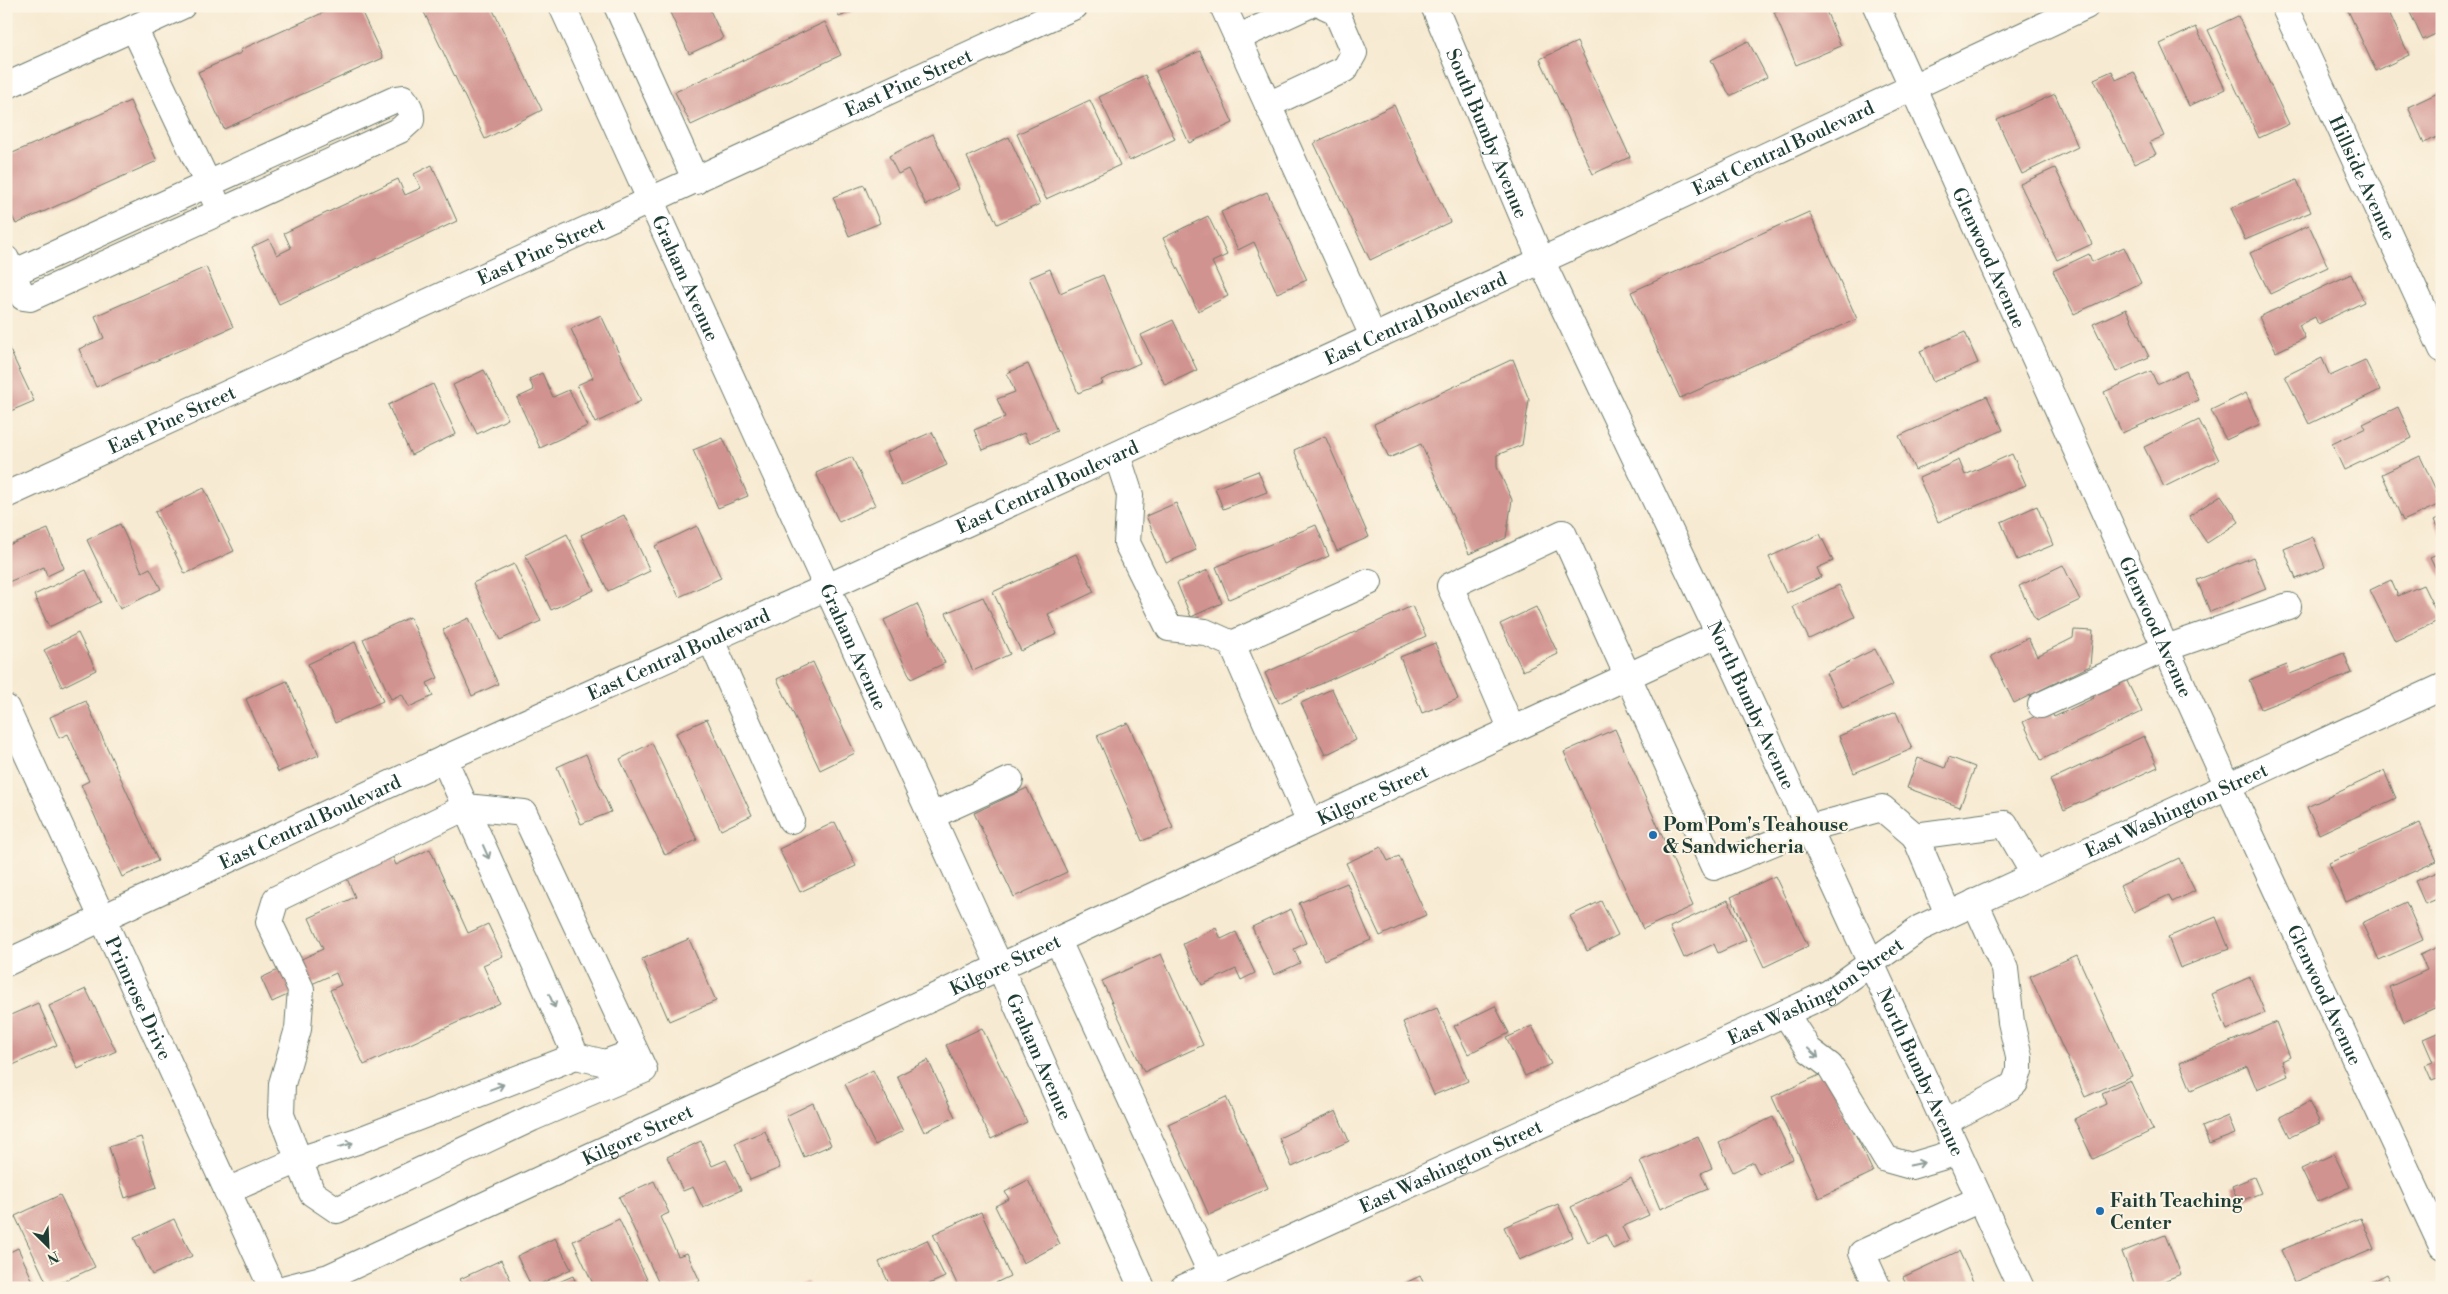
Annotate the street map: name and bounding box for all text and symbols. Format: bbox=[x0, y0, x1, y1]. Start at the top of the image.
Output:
street label: East Pine Street bbox=[841, 44, 976, 123]
street label: South Bumby Avenue bbox=[1440, 45, 1533, 222]
street label: East Central Boulevard bbox=[1689, 96, 1878, 202]
street label: Hillside Avenue bbox=[2323, 112, 2401, 244]
street label: Glenwood Avenue bbox=[1946, 184, 2031, 332]
street label: East Pine Street bbox=[474, 212, 609, 291]
street label: Graham Avenue bbox=[646, 212, 724, 345]
street label: East Central Boulevard bbox=[1321, 267, 1511, 371]
street label: East Pine Street bbox=[104, 381, 240, 460]
street label: East Central Boulevard bbox=[953, 435, 1143, 539]
street label: Glenwood Avenue bbox=[2113, 553, 2197, 701]
street label: Graham Avenue bbox=[814, 580, 892, 714]
street label: East Central Boulevard bbox=[584, 603, 774, 706]
street label: North Bumby Avenue bbox=[1702, 617, 1800, 793]
street label: East Washington Street bbox=[2081, 758, 2272, 863]
street label: Kilgore Street bbox=[1314, 759, 1432, 831]
street label: East Central Boulevard bbox=[215, 770, 405, 875]
place label: Pom Pom's Teahouse & Sandwicheria bbox=[1663, 813, 1848, 859]
marker: Pom Pom's Teahouse & Sandwicheria bbox=[1647, 829, 1659, 841]
one-way arrow bbox=[481, 844, 491, 859]
street label: Glenwood Avenue bbox=[2281, 921, 2367, 1069]
street label: Kilgore Street bbox=[946, 929, 1065, 1001]
street label: Primrose Drive bbox=[99, 933, 177, 1064]
street label: East Washington Street bbox=[1724, 933, 1909, 1051]
street label: North Bumby Avenue bbox=[1871, 984, 1969, 1160]
street label: Graham Avenue bbox=[1000, 990, 1077, 1124]
one-way arrow bbox=[547, 993, 557, 1008]
one-way arrow bbox=[1806, 1047, 1819, 1058]
one-way arrow bbox=[489, 1081, 504, 1091]
street label: Kilgore Street bbox=[578, 1099, 697, 1171]
street label: East Washington Street bbox=[1355, 1114, 1546, 1219]
one-way arrow bbox=[337, 1140, 353, 1149]
one-way arrow bbox=[1908, 1158, 1924, 1168]
place label: Faith Teaching Center bbox=[2110, 1189, 2244, 1235]
marker: Faith Teaching Center bbox=[2094, 1205, 2106, 1217]
north arrow bbox=[22, 1222, 72, 1272]
text: N bbox=[44, 1246, 62, 1267]

